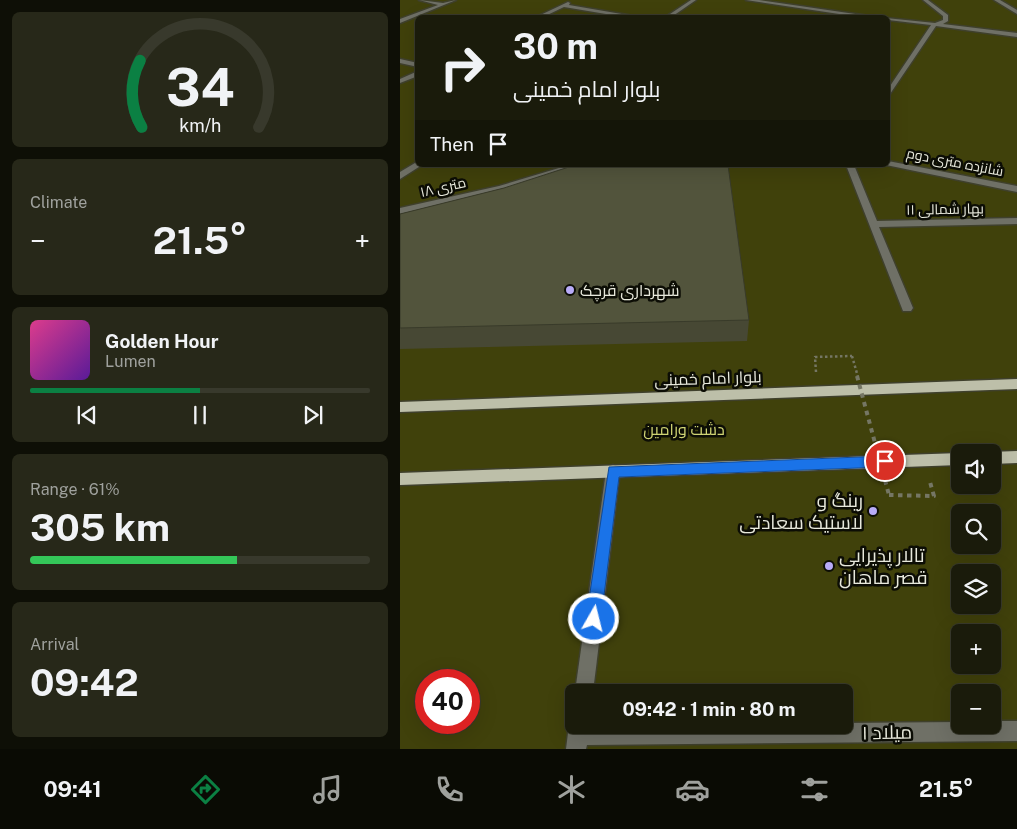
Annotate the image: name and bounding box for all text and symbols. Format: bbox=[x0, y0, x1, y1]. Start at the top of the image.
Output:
text: 30 m bbox=[513, 26, 598, 67]
icon: right bbox=[430, 35, 495, 100]
text: 34 bbox=[166, 57, 234, 118]
text: بلوار امام خمینی bbox=[513, 76, 661, 102]
text: km/h bbox=[179, 115, 221, 136]
icon: arrive bbox=[484, 130, 512, 158]
text: Then bbox=[430, 133, 474, 155]
street label: شانزده متری دوم bbox=[905, 145, 1005, 181]
street label: ۱۸ متری bbox=[419, 174, 467, 200]
text: Climate bbox=[30, 193, 87, 212]
street label: بهار شمالی ۱۱ bbox=[906, 200, 984, 218]
text: 21.5° bbox=[153, 218, 247, 263]
text: − bbox=[30, 224, 46, 257]
text: + bbox=[354, 224, 370, 257]
place label: شهرداری قرچک bbox=[580, 281, 680, 302]
marker: شهرداری قرچک bbox=[564, 284, 576, 296]
text: Golden Hour bbox=[105, 330, 219, 352]
text: Lumen bbox=[105, 352, 156, 371]
street label: بلوار امام خمینی bbox=[654, 367, 762, 392]
icon: previous bbox=[73, 401, 101, 429]
icon: pause bbox=[186, 401, 214, 429]
icon: next bbox=[299, 401, 327, 429]
park label: دشت ورامین bbox=[643, 420, 725, 440]
pin bbox=[864, 440, 906, 482]
map controls bbox=[951, 444, 1001, 734]
button: sound bbox=[951, 444, 1001, 494]
icon: arrive bbox=[871, 447, 899, 475]
text: Range · 61% bbox=[30, 480, 120, 499]
place label: رینگ و لاستیک سعادتی bbox=[739, 489, 863, 534]
button: search bbox=[951, 504, 1001, 554]
text: 305 km bbox=[30, 505, 170, 550]
marker: رینگ و لاستیک سعادتی bbox=[867, 505, 879, 517]
place label: تالار پذیرایی قصر ماهان bbox=[839, 544, 928, 589]
marker: تالار پذیرایی قصر ماهان bbox=[823, 560, 835, 572]
button: layers bbox=[951, 564, 1001, 614]
position arrow bbox=[567, 592, 619, 644]
button: + bbox=[951, 624, 1001, 674]
text: Arrival bbox=[30, 635, 79, 654]
text: 09:42 bbox=[30, 660, 139, 705]
speed limit sign: 40 bbox=[415, 669, 480, 734]
button: − bbox=[951, 684, 1001, 734]
text: 09:42 · 1 min · 80 m bbox=[622, 698, 796, 720]
street label: میلاد ۱ bbox=[862, 721, 912, 743]
icon: directions bbox=[188, 772, 223, 807]
icon: music bbox=[310, 772, 345, 807]
icon: phone bbox=[432, 772, 467, 807]
icon: climate bbox=[554, 772, 589, 807]
icon: car bbox=[675, 772, 710, 807]
icon: filters bbox=[797, 772, 832, 807]
text: 09:41 bbox=[43, 776, 102, 802]
text: 21.5° bbox=[919, 776, 974, 802]

